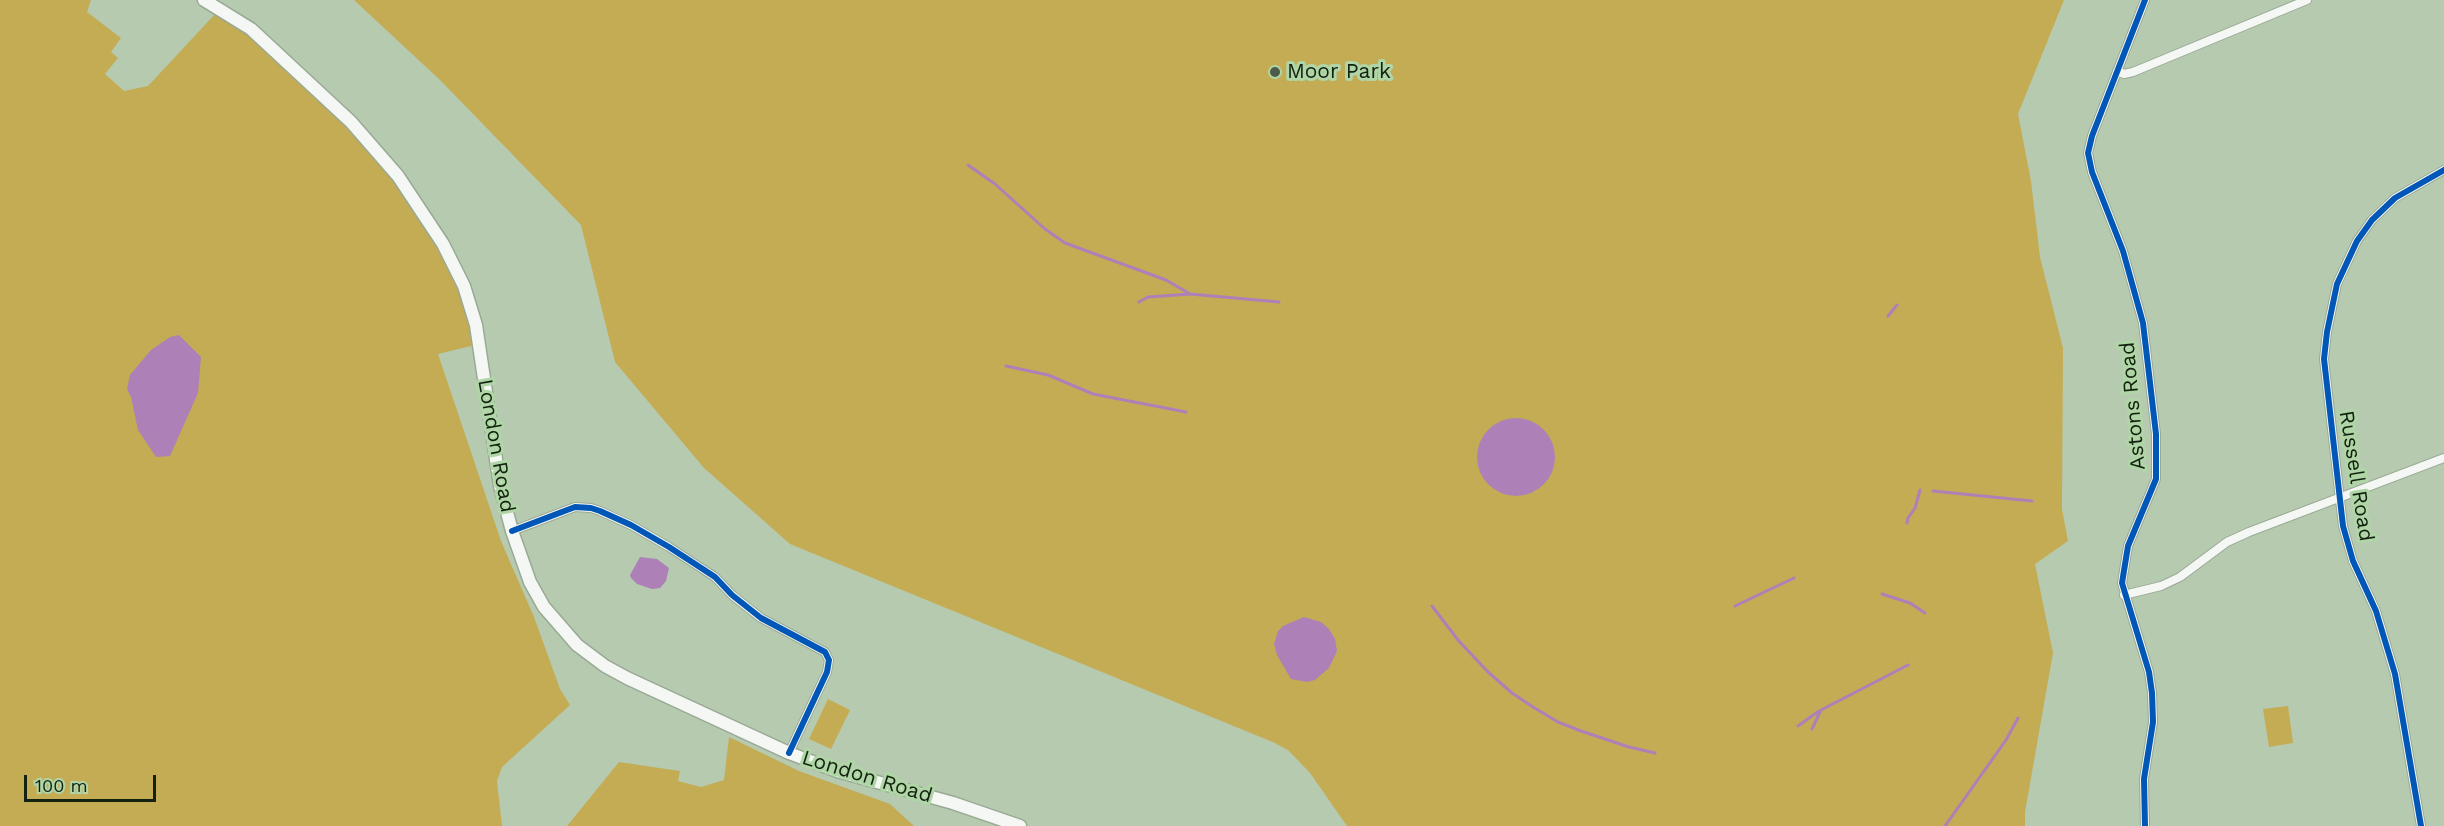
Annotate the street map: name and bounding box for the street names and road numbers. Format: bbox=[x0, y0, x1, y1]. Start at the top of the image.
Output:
street label: Astons Road bbox=[2115, 341, 2151, 471]
street label: London Road bbox=[472, 377, 520, 515]
street label: Russell Road bbox=[2333, 409, 2379, 543]
street label: London Road bbox=[799, 745, 935, 809]

